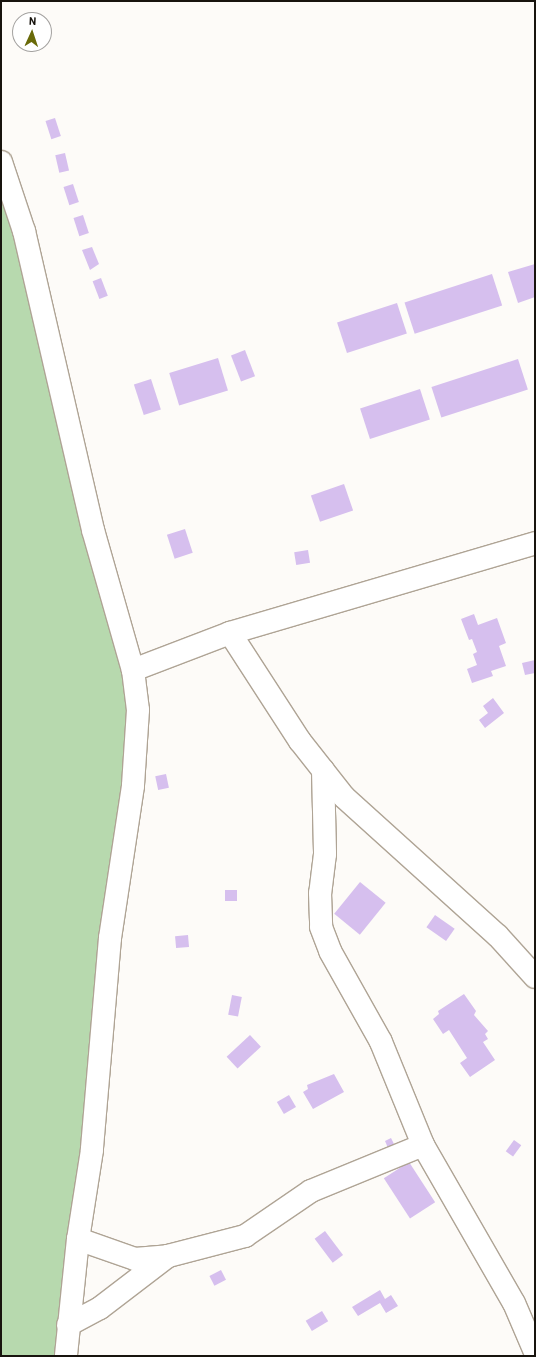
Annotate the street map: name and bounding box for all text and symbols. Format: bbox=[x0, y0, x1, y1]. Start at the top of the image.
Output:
north arrow bbox=[12, 12, 52, 52]
text: N bbox=[29, 14, 37, 27]

